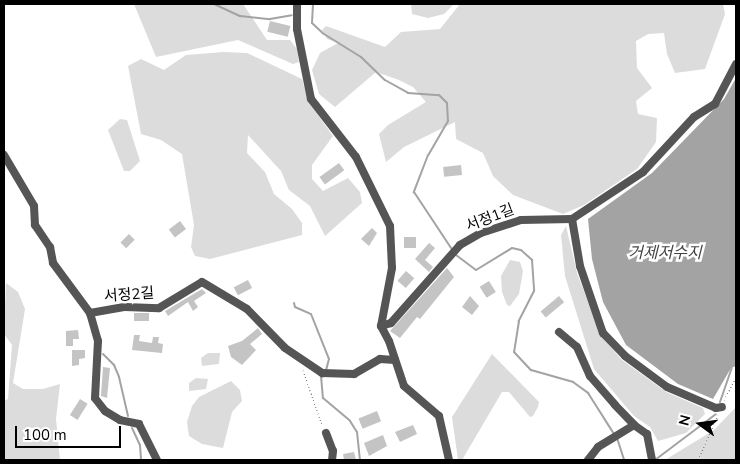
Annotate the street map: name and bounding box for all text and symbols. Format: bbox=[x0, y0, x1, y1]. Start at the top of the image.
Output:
street label: 서정1길 bbox=[463, 201, 517, 235]
water label: 거제저수지 bbox=[628, 243, 702, 263]
street label: 서정2길 bbox=[103, 284, 155, 306]
north arrow bbox=[675, 399, 725, 449]
text: N bbox=[674, 413, 695, 428]
scale bar bbox=[18, 416, 124, 448]
text: 100 m bbox=[23, 425, 67, 445]

